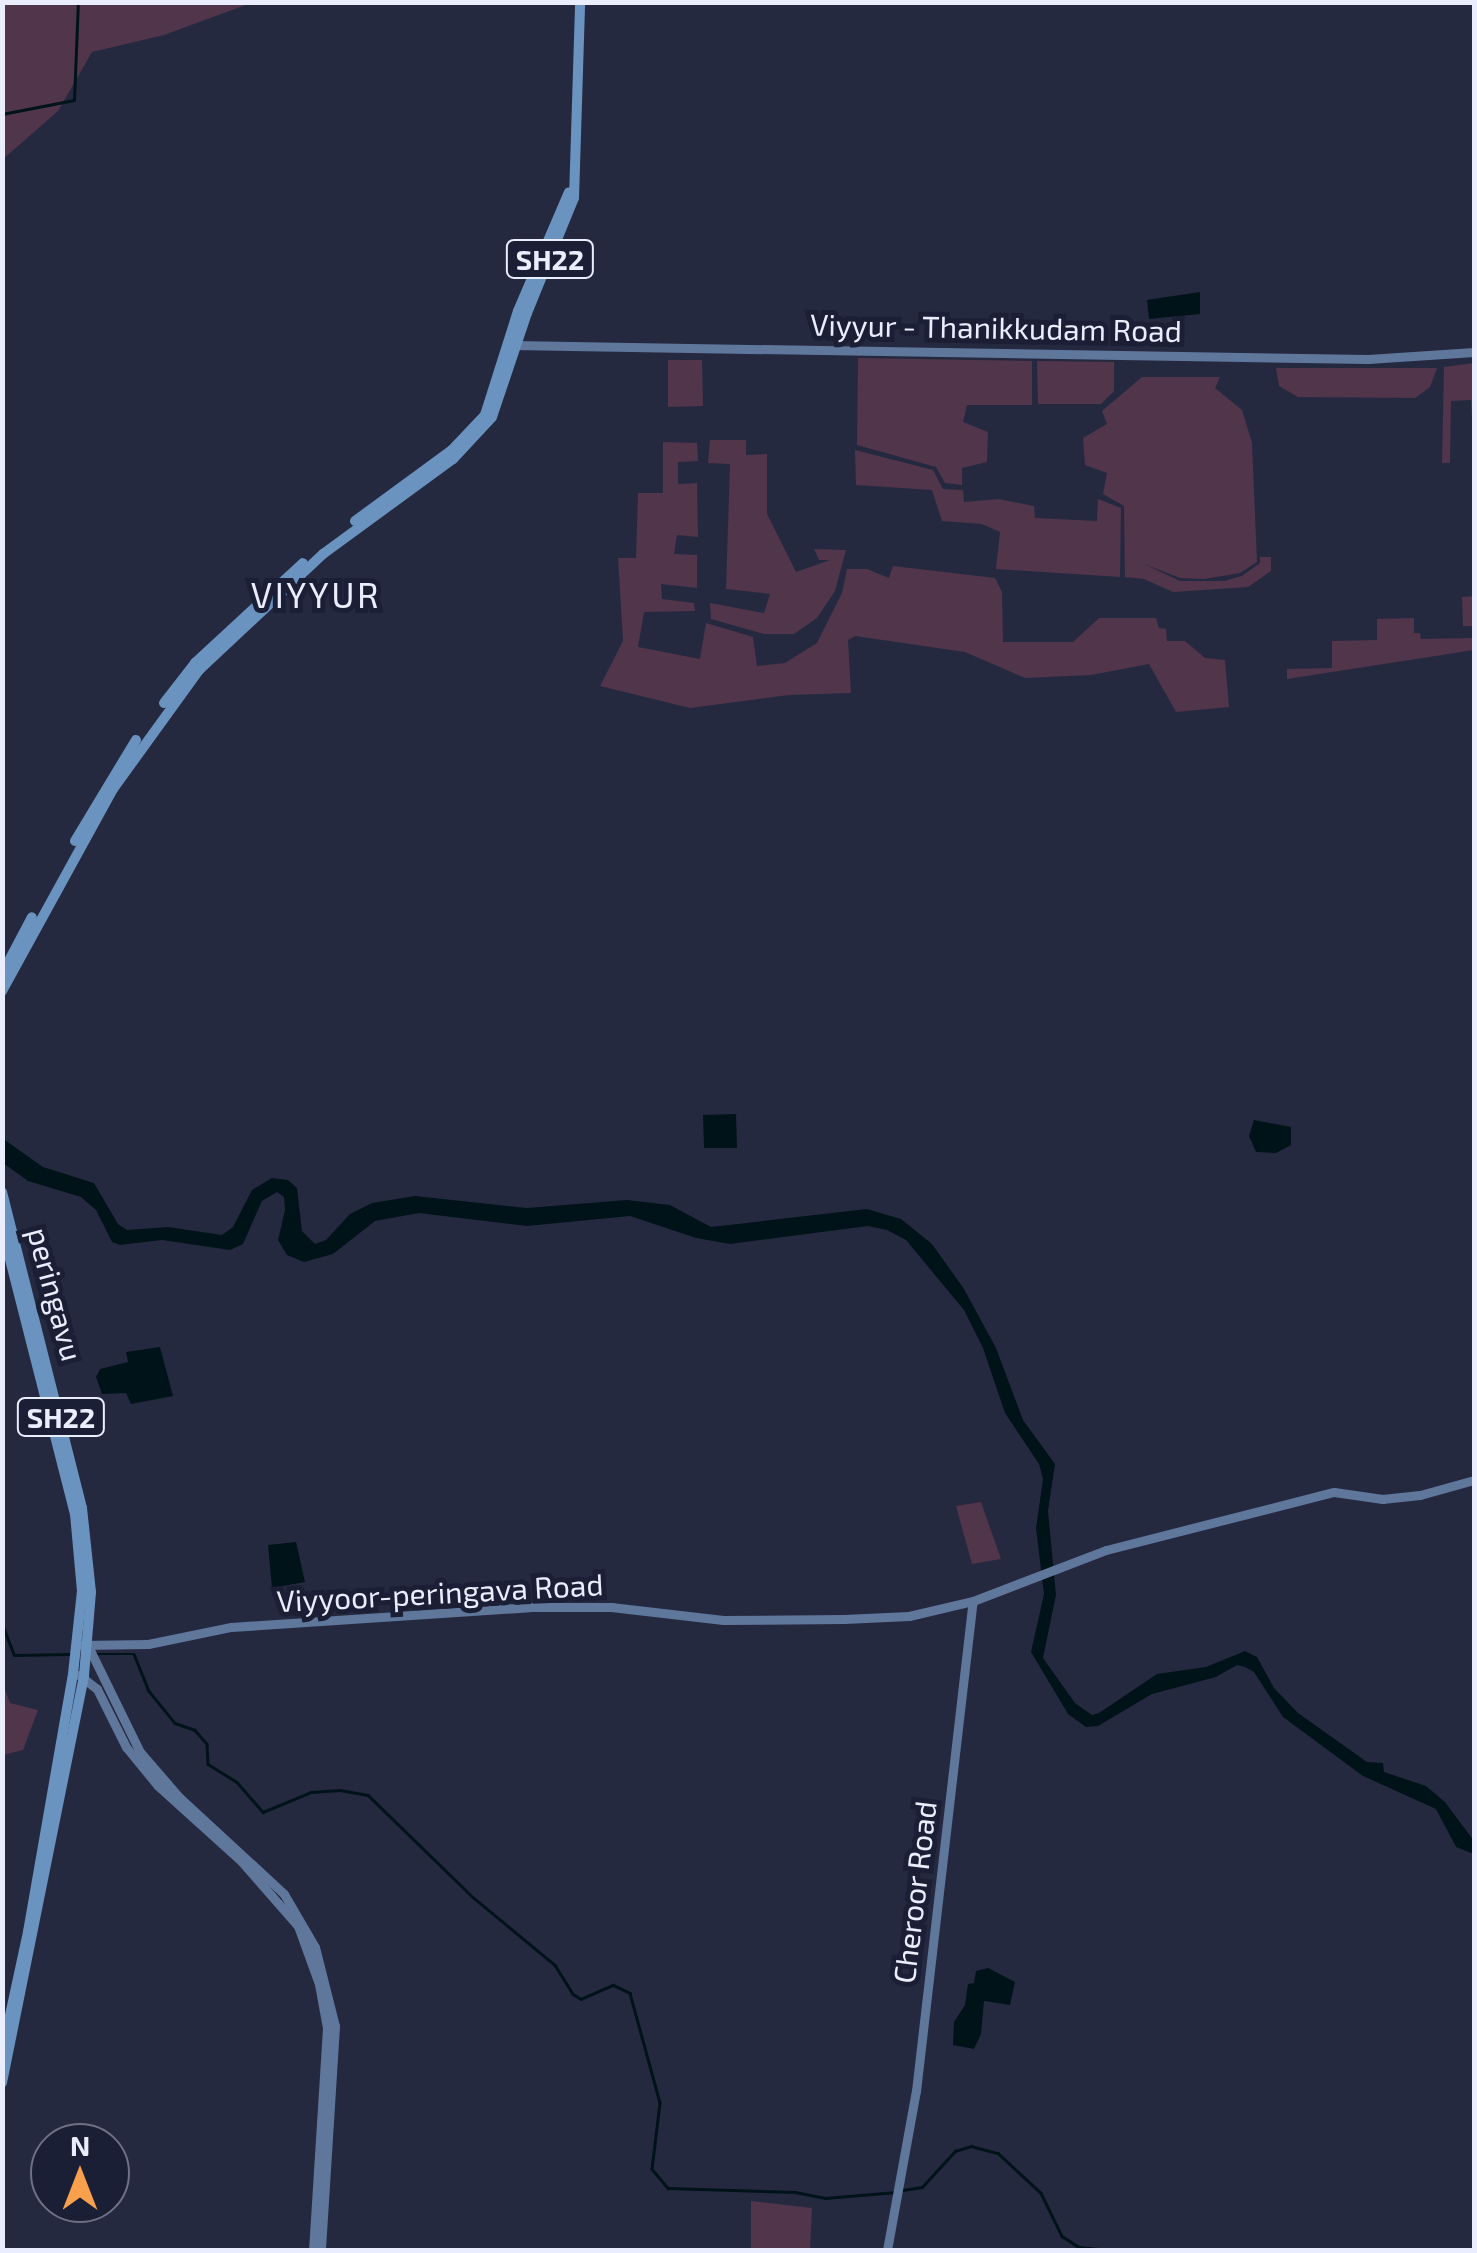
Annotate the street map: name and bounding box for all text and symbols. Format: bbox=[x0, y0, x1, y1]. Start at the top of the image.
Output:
road number: SH22 bbox=[505, 236, 595, 282]
street label: Viyyur - Thanikkudam Road bbox=[809, 306, 1183, 348]
district label: VIYYUR bbox=[251, 573, 381, 615]
street label: peringavu bbox=[21, 1223, 91, 1365]
road number: SH22 bbox=[16, 1394, 106, 1440]
street label: Viyyoor-peringava Road bbox=[276, 1565, 604, 1619]
street label: Cheroor Road bbox=[885, 1798, 943, 1986]
north arrow bbox=[30, 2123, 130, 2223]
text: N bbox=[70, 2128, 90, 2162]

